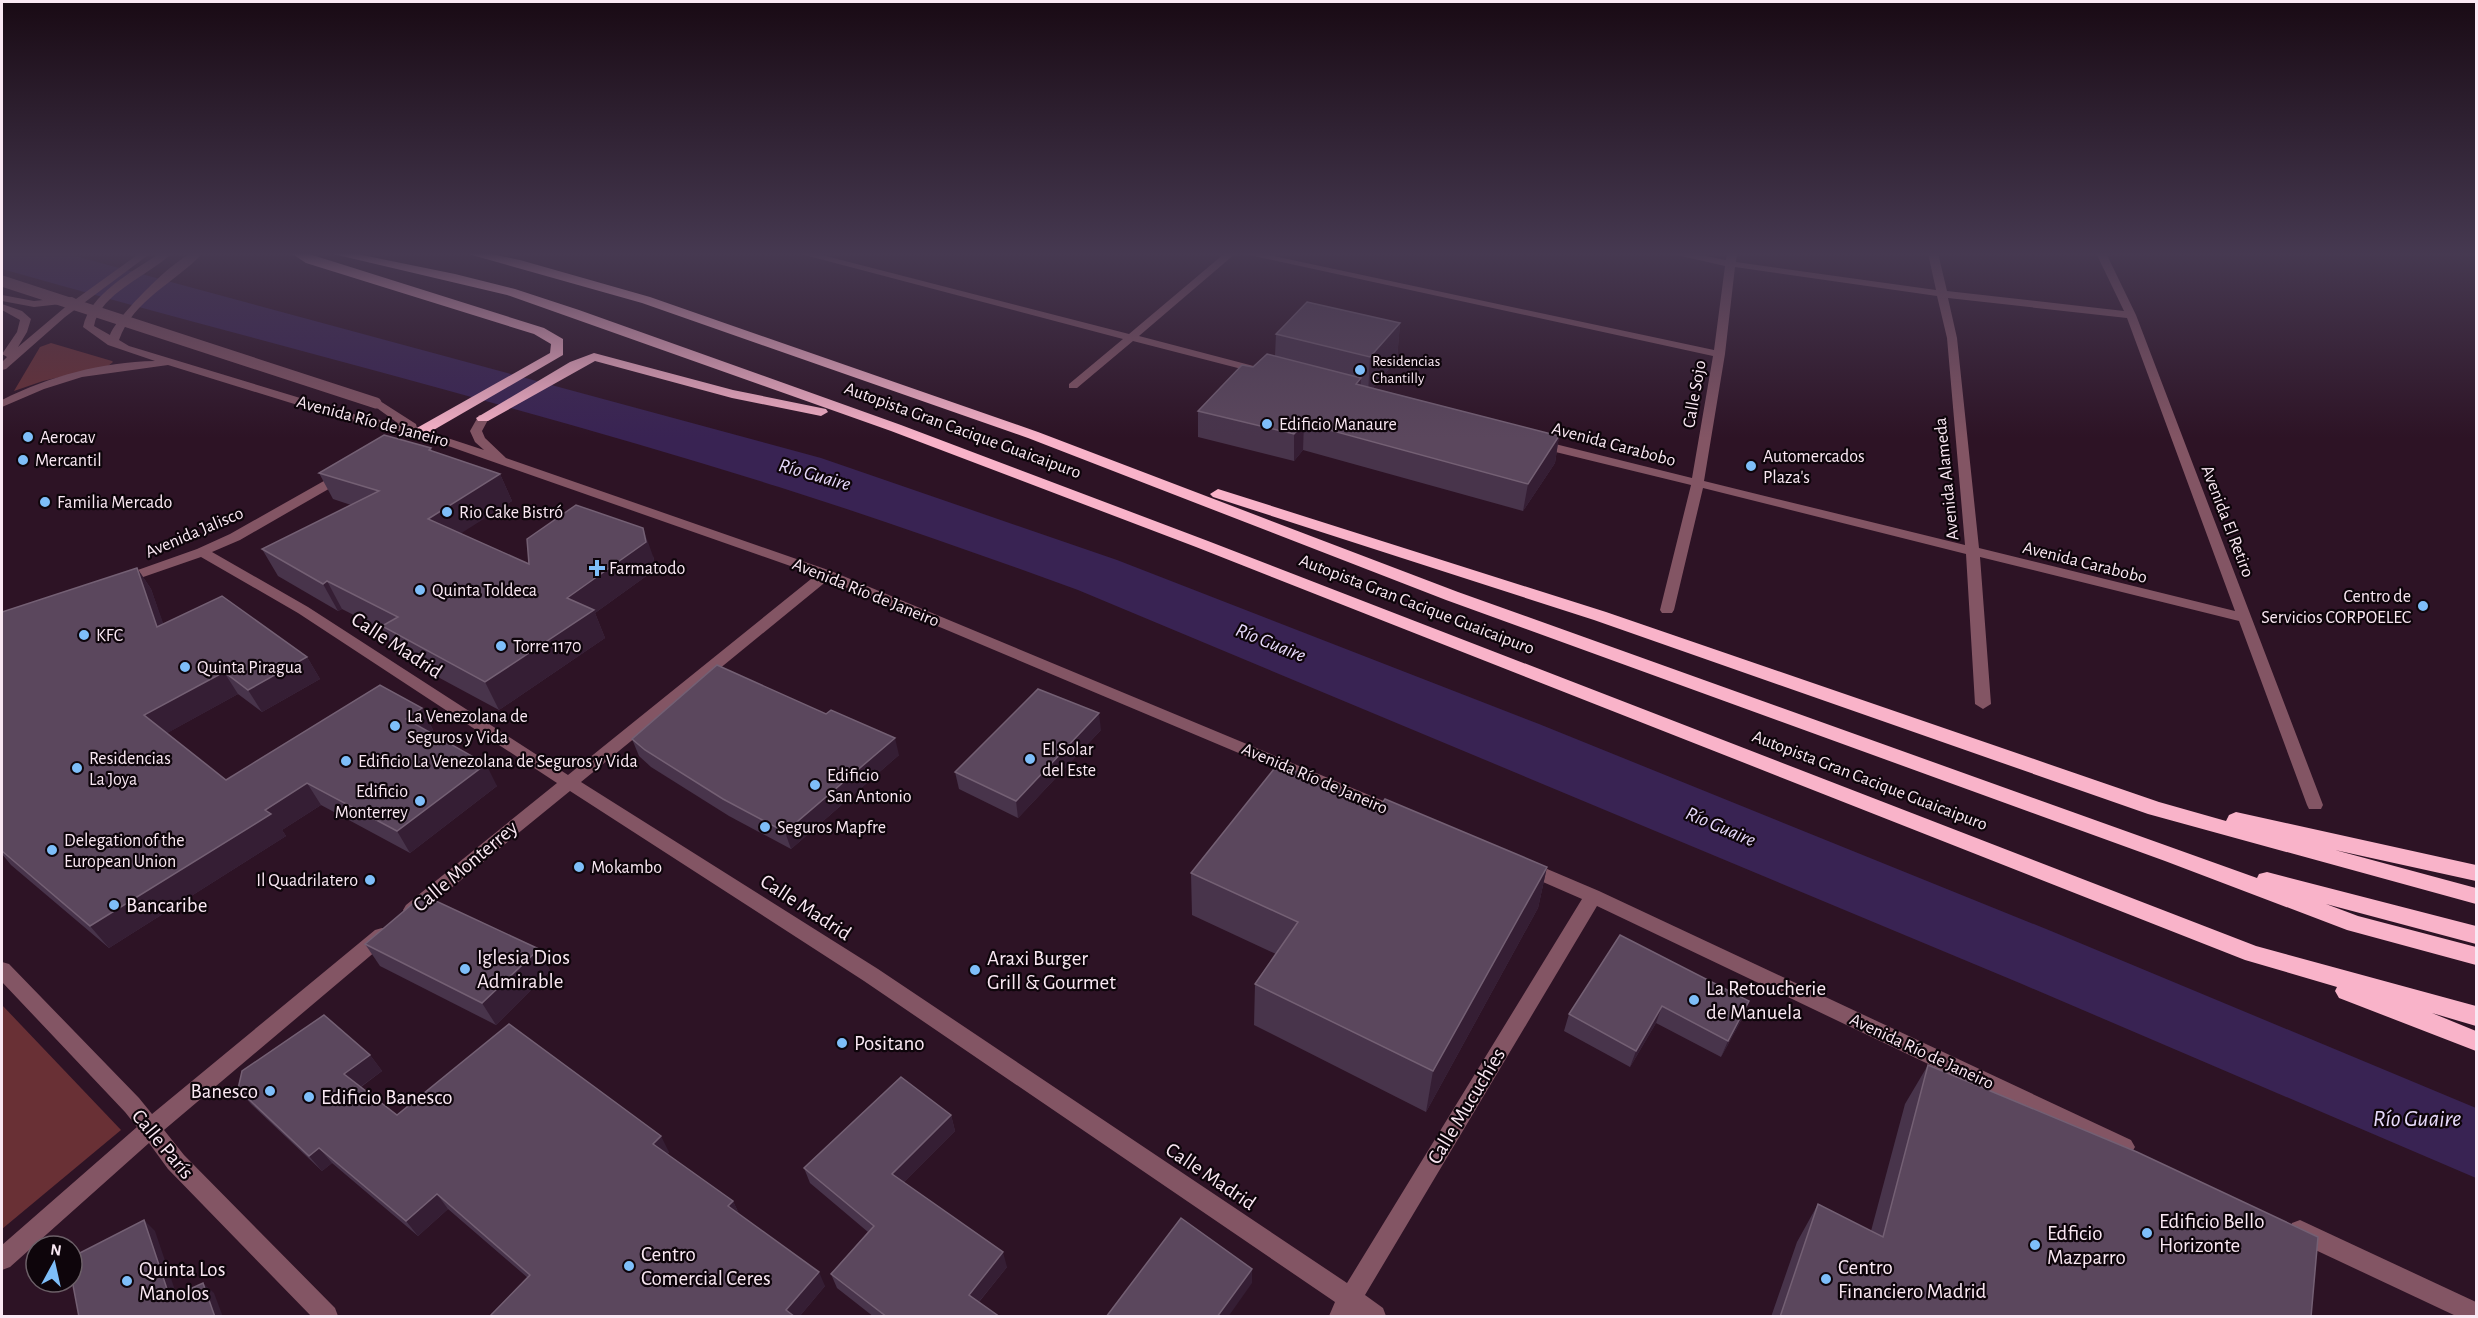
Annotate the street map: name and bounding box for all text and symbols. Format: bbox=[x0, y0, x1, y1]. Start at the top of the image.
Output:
place label: Residencias Chantilly bbox=[1372, 354, 1440, 386]
street label: Calle Sojo bbox=[1680, 359, 1710, 429]
marker: Residencias Chantilly bbox=[1353, 363, 1367, 377]
street label: Autopista Gran Cacique Guaicaipuro bbox=[842, 380, 1083, 482]
street label: Avenida Río de Janeiro bbox=[295, 393, 451, 451]
place label: Edificio Manaure bbox=[1279, 416, 1397, 434]
marker: Edificio Manaure bbox=[1260, 417, 1274, 431]
street label: Avenida Alameda bbox=[1932, 417, 1962, 541]
street label: Avenida Carabobo bbox=[1550, 420, 1678, 470]
place label: Aerocav bbox=[40, 429, 96, 447]
marker: Aerocav bbox=[21, 430, 35, 444]
place label: Automercados Plaza's bbox=[1763, 448, 1865, 487]
place label: Mercantil bbox=[35, 452, 102, 470]
marker: Mercantil bbox=[16, 453, 30, 467]
water label: Río Guaire bbox=[777, 455, 853, 495]
marker: Automercados Plaza's bbox=[1744, 459, 1758, 473]
street label: Avenida El Retiro bbox=[2197, 463, 2257, 580]
place label: Familia Mercado bbox=[57, 494, 173, 512]
marker: Familia Mercado bbox=[38, 495, 52, 509]
street label: Avenida Jalisco bbox=[143, 504, 246, 562]
place label: Rio Cake Bistró bbox=[459, 504, 563, 522]
marker: Rio Cake Bistró bbox=[440, 505, 454, 519]
street label: Avenida Carabobo bbox=[2021, 539, 2149, 587]
street label: Autopista Gran Cacique Guaicaipuro bbox=[1297, 552, 1537, 658]
street label: Avenida Río de Janeiro bbox=[790, 555, 942, 631]
place label: Farmatodo bbox=[609, 560, 686, 578]
marker: Farmatodo bbox=[590, 561, 604, 575]
place label: Quinta Toldeca bbox=[432, 582, 537, 600]
marker: Quinta Toldeca bbox=[413, 583, 427, 597]
place label: Centro de Servicios CORPOELEC bbox=[2261, 588, 2411, 627]
marker: Centro de Servicios CORPOELEC bbox=[2416, 599, 2430, 613]
street label: Calle Madrid bbox=[347, 608, 446, 683]
water label: Río Guaire bbox=[1233, 620, 1309, 666]
place label: KFC bbox=[96, 627, 123, 645]
marker: KFC bbox=[77, 628, 91, 642]
place label: Torre 1170 bbox=[513, 638, 582, 656]
marker: Torre 1170 bbox=[494, 639, 508, 653]
place label: Quinta Piragua bbox=[197, 659, 302, 677]
marker: Quinta Piragua bbox=[178, 660, 192, 674]
place label: La Venezolana de Seguros y Vida bbox=[407, 708, 528, 747]
marker: La Venezolana de Seguros y Vida bbox=[388, 719, 402, 733]
street label: Autopista Gran Cacique Guaicaipuro bbox=[1750, 728, 1990, 834]
street label: Avenida Río de Janeiro bbox=[1239, 740, 1390, 818]
place label: El Solar del Este bbox=[1042, 741, 1096, 780]
place label: Residencias La Joya bbox=[89, 750, 171, 789]
marker: El Solar del Este bbox=[1023, 752, 1037, 766]
place label: Edificio La Venezolana de Seguros y Vida bbox=[358, 753, 638, 771]
marker: Edificio La Venezolana de Seguros y Vida bbox=[339, 754, 353, 768]
marker: Residencias La Joya bbox=[70, 761, 84, 775]
place label: Edificio San Antonio bbox=[827, 767, 912, 806]
marker: Edificio San Antonio bbox=[808, 778, 822, 792]
place label: Edificio Monterrey bbox=[335, 783, 408, 822]
marker: Edificio Monterrey bbox=[413, 794, 427, 808]
water label: Río Guaire bbox=[1683, 803, 1759, 851]
street label: Calle Monterrey bbox=[409, 817, 522, 916]
place label: Seguros Mapfre bbox=[777, 819, 886, 837]
marker: Seguros Mapfre bbox=[758, 820, 772, 834]
place label: Delegation of the European Union bbox=[64, 832, 185, 871]
marker: Delegation of the European Union bbox=[45, 843, 59, 857]
place label: Mokambo bbox=[591, 859, 662, 877]
marker: Mokambo bbox=[572, 860, 586, 874]
street label: Calle Madrid bbox=[756, 870, 855, 945]
place label: Il Quadrilatero bbox=[256, 872, 358, 890]
marker: Il Quadrilatero bbox=[363, 873, 377, 887]
place label: Bancaribe bbox=[126, 895, 207, 916]
marker: Bancaribe bbox=[107, 898, 121, 912]
place label: Iglesia Dios Admirable bbox=[477, 947, 570, 992]
place label: Araxi Burger Grill & Gourmet bbox=[987, 948, 1116, 993]
marker: Iglesia Dios Admirable bbox=[458, 962, 472, 976]
marker: Araxi Burger Grill & Gourmet bbox=[968, 963, 982, 977]
place label: La Retoucherie de Manuela bbox=[1706, 978, 1826, 1023]
marker: La Retoucherie de Manuela bbox=[1687, 993, 1701, 1007]
street label: Avenida Río de Janeiro bbox=[1847, 1011, 1997, 1093]
place label: Positano bbox=[854, 1033, 925, 1054]
marker: Positano bbox=[835, 1036, 849, 1050]
street label: Calle Mucuchíes bbox=[1424, 1045, 1509, 1168]
place label: Banesco bbox=[191, 1081, 258, 1102]
marker: Banesco bbox=[263, 1084, 277, 1098]
place label: Edificio Banesco bbox=[321, 1087, 453, 1108]
marker: Edificio Banesco bbox=[302, 1090, 316, 1104]
street label: Calle París bbox=[128, 1106, 198, 1183]
water label: Río Guaire bbox=[2373, 1107, 2461, 1131]
street label: Calle Madrid bbox=[1162, 1139, 1260, 1214]
place label: Edificio Bello Horizonte bbox=[2159, 1211, 2265, 1256]
place label: Edficio Mazparro bbox=[2047, 1223, 2126, 1268]
marker: Edificio Bello Horizonte bbox=[2140, 1226, 2154, 1240]
north arrow bbox=[24, 1234, 84, 1294]
marker: Edficio Mazparro bbox=[2028, 1238, 2042, 1252]
text: N bbox=[49, 1241, 63, 1259]
place label: Centro Comercial Ceres bbox=[641, 1244, 771, 1289]
place label: Centro Financiero Madrid bbox=[1838, 1257, 1987, 1302]
place label: Quinta Los Manolos bbox=[139, 1259, 225, 1304]
marker: Centro Comercial Ceres bbox=[622, 1259, 636, 1273]
marker: Centro Financiero Madrid bbox=[1819, 1272, 1833, 1286]
marker: Quinta Los Manolos bbox=[120, 1274, 134, 1288]

